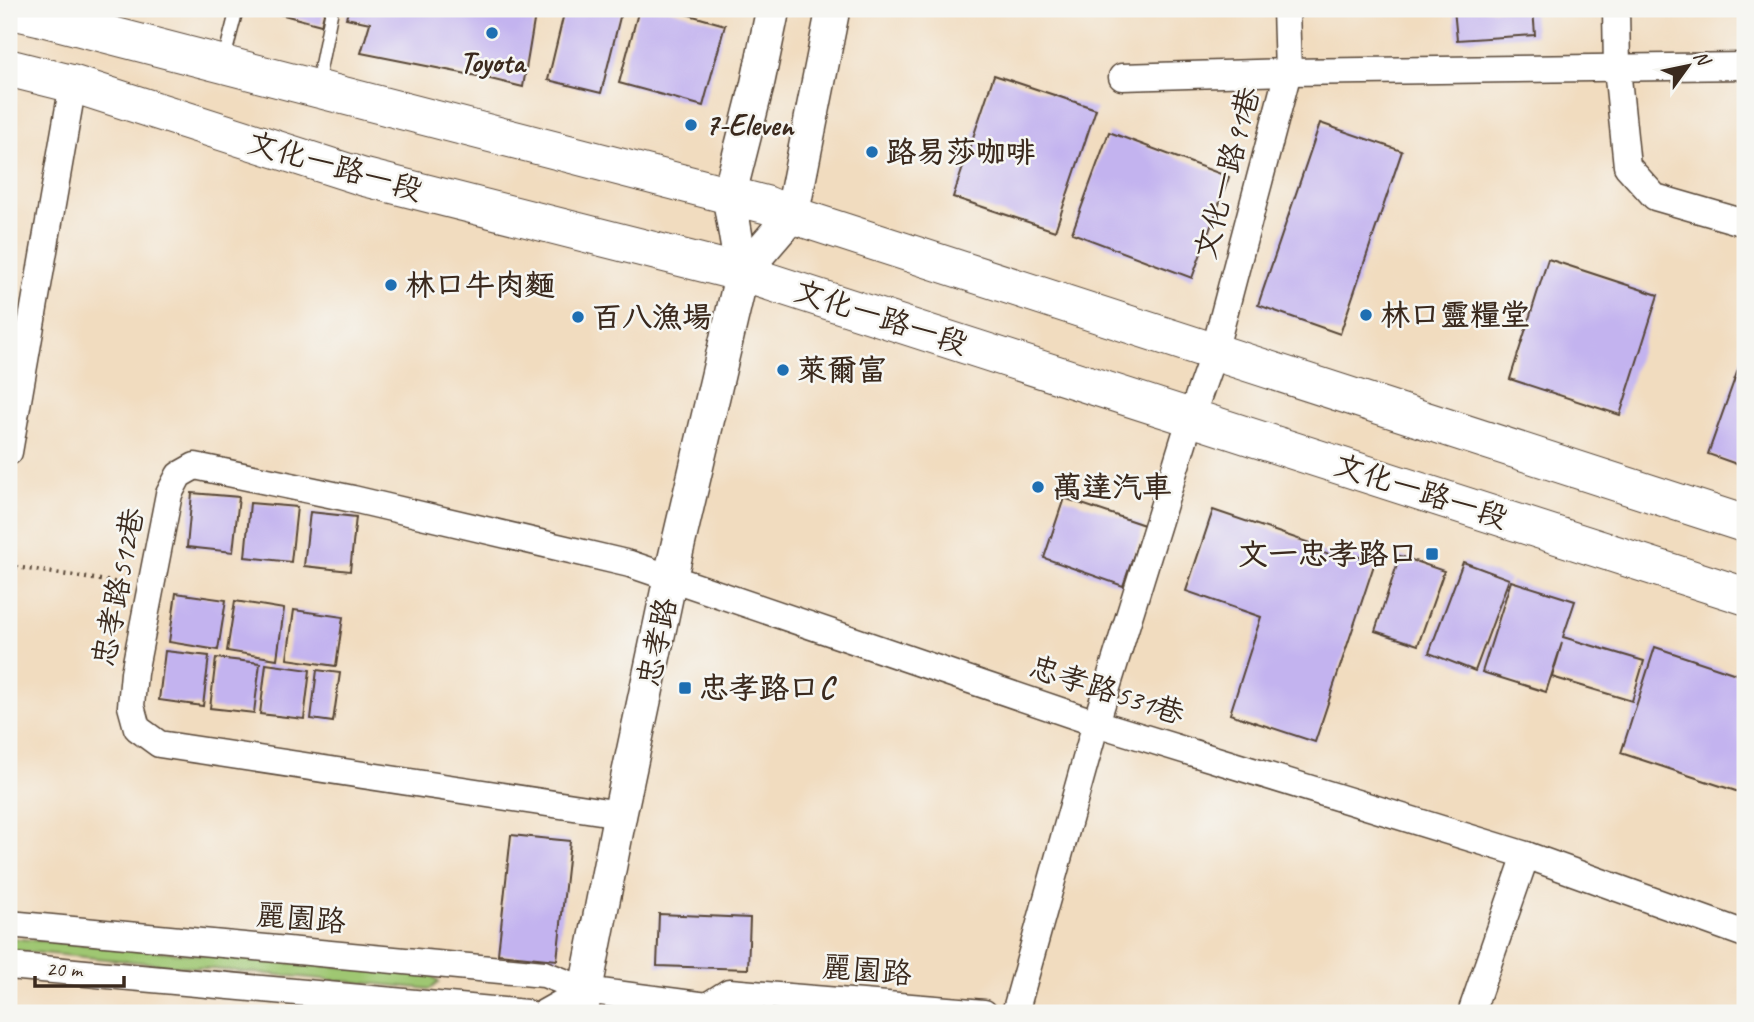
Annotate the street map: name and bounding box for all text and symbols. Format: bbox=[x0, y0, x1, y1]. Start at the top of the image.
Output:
marker: Toyota bbox=[484, 25, 500, 41]
north arrow bbox=[1652, 32, 1722, 102]
place label: Toyota bbox=[459, 43, 527, 81]
text: N bbox=[1688, 46, 1716, 71]
street label: 文化一路91巷 bbox=[1186, 83, 1268, 263]
place label: 7-Eleven bbox=[705, 106, 795, 144]
marker: 7-Eleven bbox=[683, 117, 699, 133]
street label: 文化一路一段 bbox=[243, 123, 427, 209]
place label: 路易莎咖啡 bbox=[886, 133, 1036, 171]
marker: 路易莎咖啡 bbox=[864, 144, 880, 160]
place label: 林口牛肉麵 bbox=[405, 266, 555, 304]
street label: 文化一路一段 bbox=[790, 271, 972, 363]
marker: 林口牛肉麵 bbox=[383, 277, 399, 293]
place label: 林口靈糧堂 bbox=[1380, 296, 1530, 334]
place label: 百八漁場 bbox=[592, 298, 712, 336]
marker: 林口靈糧堂 bbox=[1358, 307, 1374, 323]
marker: 百八漁場 bbox=[570, 309, 586, 325]
place label: 萊爾富 bbox=[797, 351, 887, 389]
marker: 萊爾富 bbox=[775, 362, 791, 378]
street label: 文化一路一段 bbox=[1330, 445, 1512, 537]
place label: 萬達汽車 bbox=[1052, 468, 1172, 506]
marker: 萬達汽車 bbox=[1030, 479, 1046, 495]
street label: 忠孝路512巷 bbox=[84, 505, 152, 669]
place label: 文一忠孝路口 bbox=[1238, 535, 1418, 573]
marker: 文一忠孝路口 bbox=[1424, 546, 1440, 562]
street label: 忠孝路 bbox=[629, 594, 685, 690]
street label: 忠孝路531巷 bbox=[1025, 647, 1189, 733]
place label: 忠孝路口C bbox=[699, 669, 837, 707]
marker: 忠孝路口C bbox=[677, 680, 693, 696]
street label: 麗園路 bbox=[255, 895, 347, 941]
scale bar bbox=[35, 945, 124, 989]
street label: 麗園路 bbox=[821, 947, 913, 993]
text: 20 m bbox=[46, 956, 84, 982]

